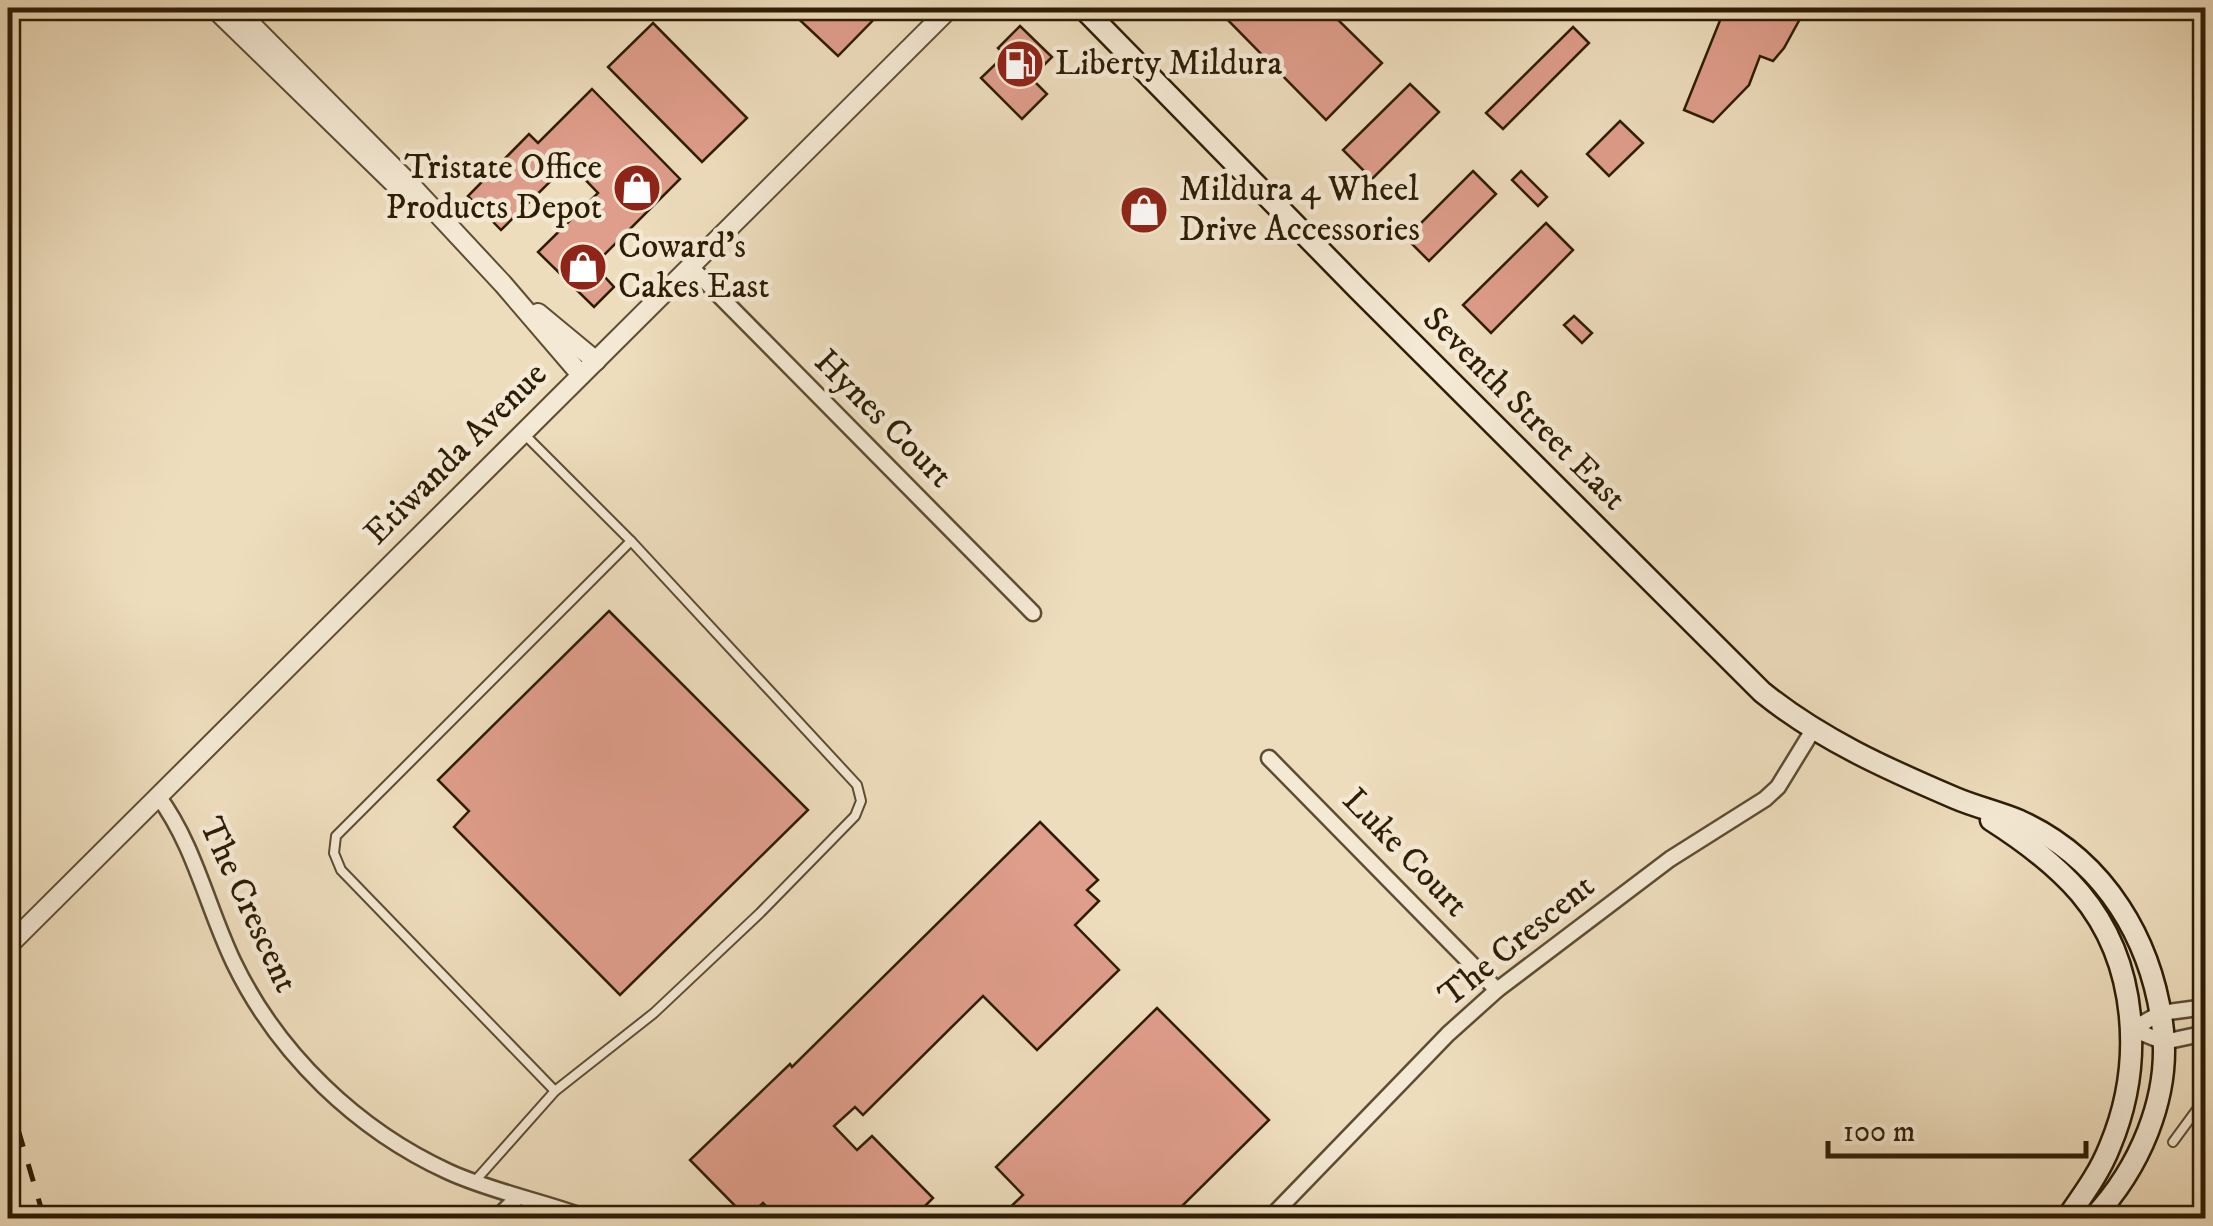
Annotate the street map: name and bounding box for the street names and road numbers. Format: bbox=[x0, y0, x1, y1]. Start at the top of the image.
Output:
street label: Seventh Street East bbox=[1413, 298, 1635, 520]
street label: Hynes Court bbox=[804, 340, 962, 498]
street label: Etiwanda Avenue bbox=[355, 353, 557, 555]
street label: Luke Court bbox=[1333, 779, 1477, 927]
street label: The Crescent bbox=[188, 811, 308, 999]
street label: The Crescent bbox=[1430, 865, 1604, 1017]

